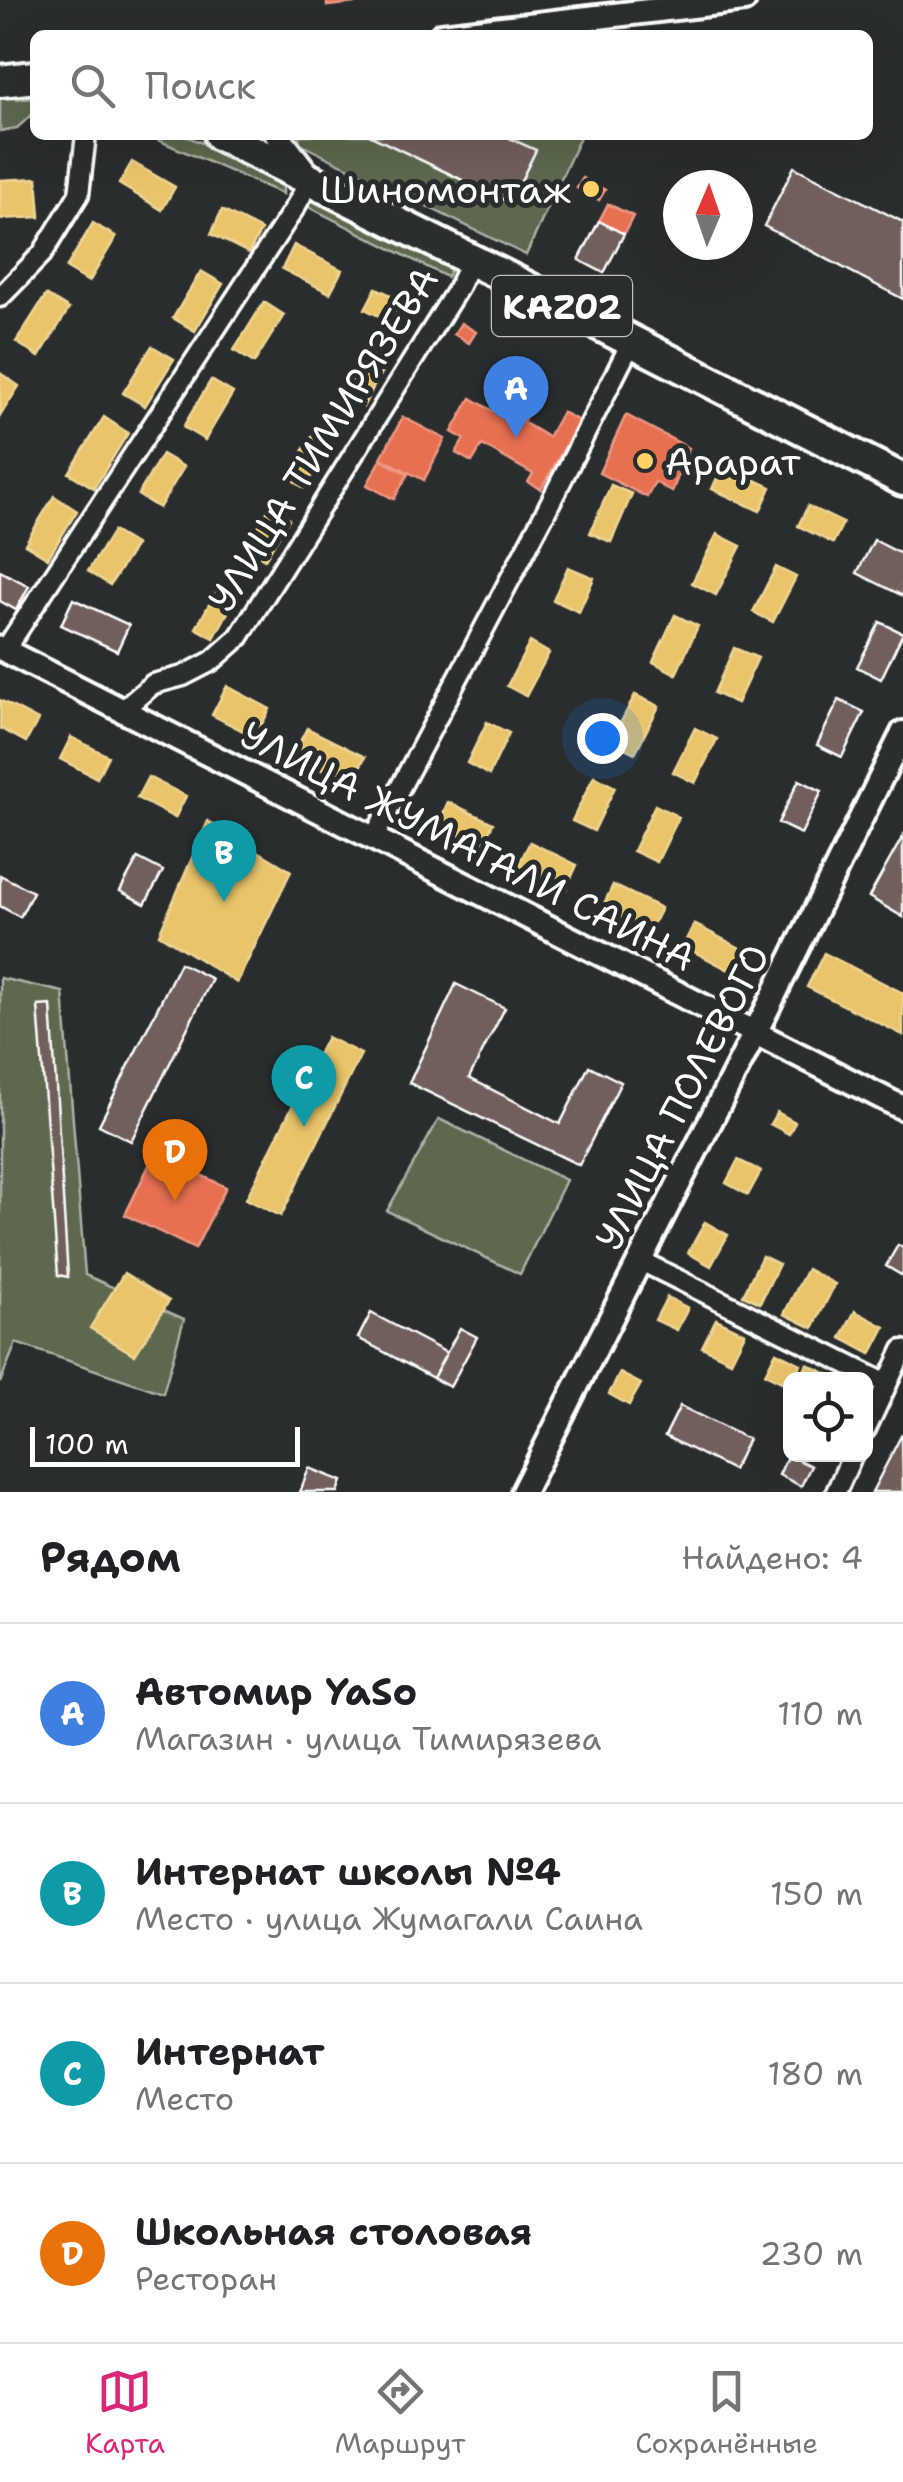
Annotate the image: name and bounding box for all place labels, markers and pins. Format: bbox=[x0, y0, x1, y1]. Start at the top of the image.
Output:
place label: Шиномонтаж bbox=[320, 164, 571, 215]
marker: Шиномонтаж bbox=[580, 178, 602, 200]
pin: A bbox=[484, 356, 548, 438]
place label: Арарат bbox=[665, 436, 801, 487]
marker: Арарат bbox=[634, 450, 656, 472]
pin: B bbox=[192, 820, 256, 902]
pin: C bbox=[272, 1044, 336, 1127]
pin: D bbox=[142, 1118, 208, 1201]

